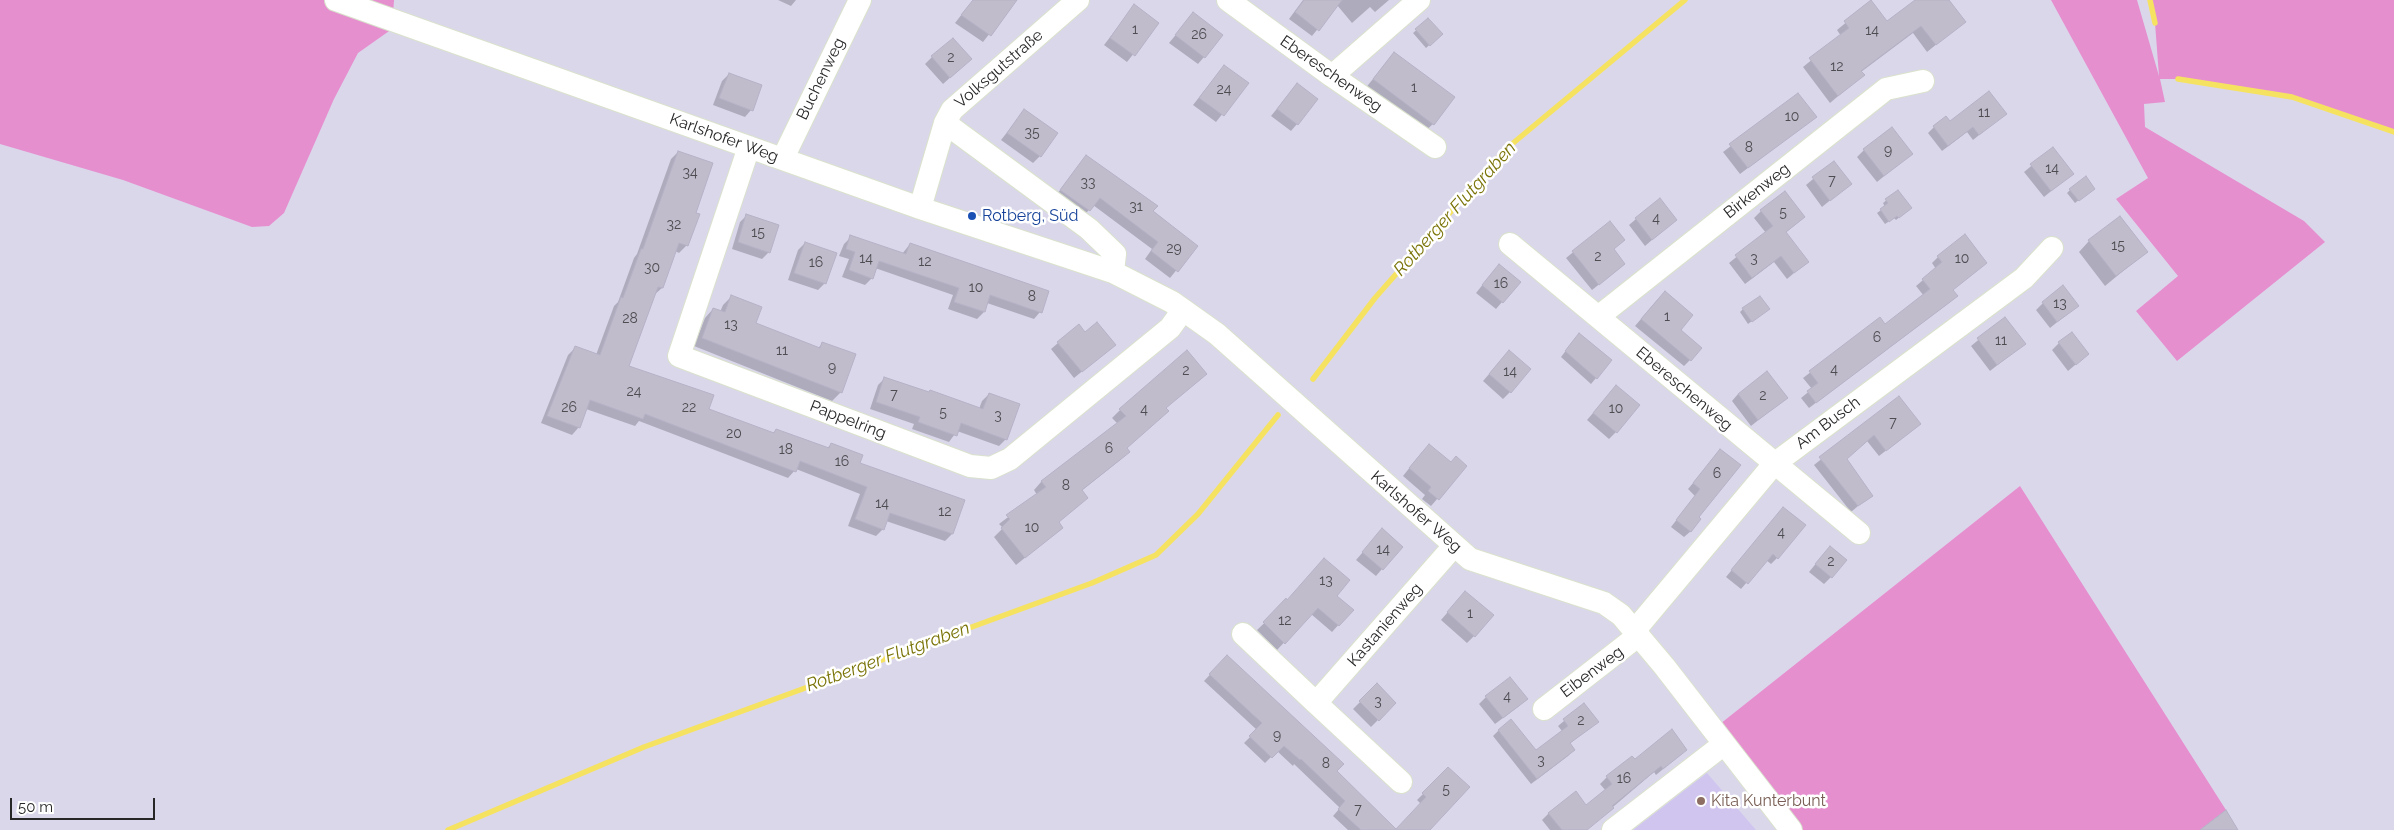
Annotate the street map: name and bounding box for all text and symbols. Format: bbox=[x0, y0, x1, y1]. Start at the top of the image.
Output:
house number: 1 bbox=[1132, 22, 1138, 38]
house number: 14 bbox=[1865, 23, 1879, 39]
street label: Volksgutstraße bbox=[951, 26, 1047, 112]
house number: 26 bbox=[1191, 27, 1207, 43]
street label: Ebereschenweg bbox=[1276, 32, 1386, 116]
street label: Buchenweg bbox=[793, 35, 849, 123]
house number: 2 bbox=[947, 50, 955, 66]
house number: 12 bbox=[1830, 59, 1844, 75]
house number: 1 bbox=[1411, 80, 1417, 96]
house number: 24 bbox=[1217, 82, 1231, 98]
house number: 11 bbox=[1978, 105, 1990, 121]
street label: Karlshofer Weg bbox=[667, 109, 781, 167]
house number: 10 bbox=[1785, 109, 1799, 125]
house number: 35 bbox=[1024, 125, 1040, 141]
water label: Rotberger Flutgraben bbox=[1389, 138, 1521, 280]
house number: 8 bbox=[1745, 140, 1753, 156]
house number: 9 bbox=[1884, 143, 1892, 159]
street label: Birkenweg bbox=[1720, 159, 1794, 223]
house number: 14 bbox=[2045, 161, 2059, 177]
house number: 34 bbox=[682, 165, 698, 181]
house number: 7 bbox=[1828, 173, 1836, 189]
house number: 33 bbox=[1081, 175, 1095, 191]
house number: 31 bbox=[1129, 199, 1143, 215]
house number: 5 bbox=[1779, 205, 1787, 221]
place label: Rotberg, Süd bbox=[982, 206, 1078, 226]
marker: Rotberg, Süd bbox=[966, 210, 978, 222]
house number: 4 bbox=[1652, 211, 1660, 227]
house number: 32 bbox=[667, 217, 681, 233]
house number: 15 bbox=[751, 225, 765, 241]
house number: 15 bbox=[2111, 238, 2125, 254]
house number: 29 bbox=[1166, 241, 1182, 257]
house number: 2 bbox=[1594, 249, 1602, 265]
house number: 14 bbox=[859, 251, 873, 267]
house number: 3 bbox=[1750, 251, 1758, 267]
house number: 10 bbox=[1955, 251, 1969, 267]
house number: 12 bbox=[918, 254, 932, 270]
house number: 16 bbox=[809, 255, 823, 271]
house number: 30 bbox=[644, 260, 660, 276]
house number: 16 bbox=[1494, 276, 1508, 292]
house number: 10 bbox=[969, 280, 983, 296]
house number: 8 bbox=[1028, 289, 1036, 305]
house number: 13 bbox=[2053, 296, 2067, 312]
house number: 1 bbox=[1664, 309, 1670, 325]
house number: 28 bbox=[622, 311, 638, 327]
house number: 13 bbox=[724, 317, 738, 333]
house number: 6 bbox=[1873, 330, 1881, 346]
house number: 11 bbox=[1995, 333, 2007, 349]
house number: 11 bbox=[776, 343, 788, 359]
street label: Ebereschenweg bbox=[1632, 343, 1736, 435]
house number: 9 bbox=[828, 360, 836, 376]
house number: 4 bbox=[1830, 362, 1838, 378]
house number: 2 bbox=[1182, 363, 1190, 379]
house number: 14 bbox=[1503, 364, 1517, 380]
house number: 24 bbox=[627, 384, 641, 400]
house number: 7 bbox=[890, 387, 898, 403]
house number: 2 bbox=[1759, 388, 1767, 404]
street label: Am Busch bbox=[1792, 393, 1864, 453]
street label: Pappelring bbox=[807, 397, 889, 443]
house number: 26 bbox=[561, 400, 577, 416]
house number: 22 bbox=[682, 400, 696, 416]
house number: 10 bbox=[1609, 401, 1623, 417]
house number: 4 bbox=[1140, 402, 1148, 418]
house number: 5 bbox=[939, 405, 947, 421]
house number: 3 bbox=[994, 408, 1002, 424]
house number: 7 bbox=[1889, 415, 1897, 431]
house number: 20 bbox=[726, 426, 742, 442]
house number: 6 bbox=[1105, 441, 1113, 457]
house number: 18 bbox=[779, 442, 793, 458]
house number: 16 bbox=[835, 454, 849, 470]
house number: 6 bbox=[1713, 466, 1721, 482]
street label: Karlshofer Weg bbox=[1367, 467, 1465, 557]
house number: 8 bbox=[1062, 478, 1070, 494]
house number: 14 bbox=[875, 496, 889, 512]
house number: 12 bbox=[938, 504, 952, 520]
house number: 10 bbox=[1025, 520, 1039, 536]
house number: 4 bbox=[1777, 525, 1785, 541]
house number: 14 bbox=[1376, 542, 1390, 558]
house number: 2 bbox=[1827, 554, 1835, 570]
house number: 13 bbox=[1319, 573, 1333, 589]
street label: Kastanienweg bbox=[1344, 579, 1426, 671]
house number: 1 bbox=[1467, 606, 1473, 622]
house number: 12 bbox=[1278, 613, 1292, 629]
water label: Rotberger Flutgraben bbox=[803, 617, 973, 697]
street label: Eibenweg bbox=[1557, 642, 1627, 702]
house number: 4 bbox=[1503, 689, 1511, 705]
house number: 3 bbox=[1374, 694, 1382, 710]
house number: 2 bbox=[1577, 713, 1585, 729]
house number: 9 bbox=[1273, 728, 1281, 744]
house number: 3 bbox=[1537, 753, 1545, 769]
house number: 8 bbox=[1322, 756, 1330, 772]
house number: 16 bbox=[1617, 771, 1631, 787]
house number: 5 bbox=[1442, 782, 1450, 798]
scale bar bbox=[12, 788, 158, 820]
place label: Kita Kunterbunt bbox=[1711, 791, 1826, 811]
marker: Kita Kunterbunt bbox=[1695, 795, 1707, 807]
text: 50 m bbox=[18, 798, 53, 816]
house number: 7 bbox=[1354, 802, 1362, 818]

